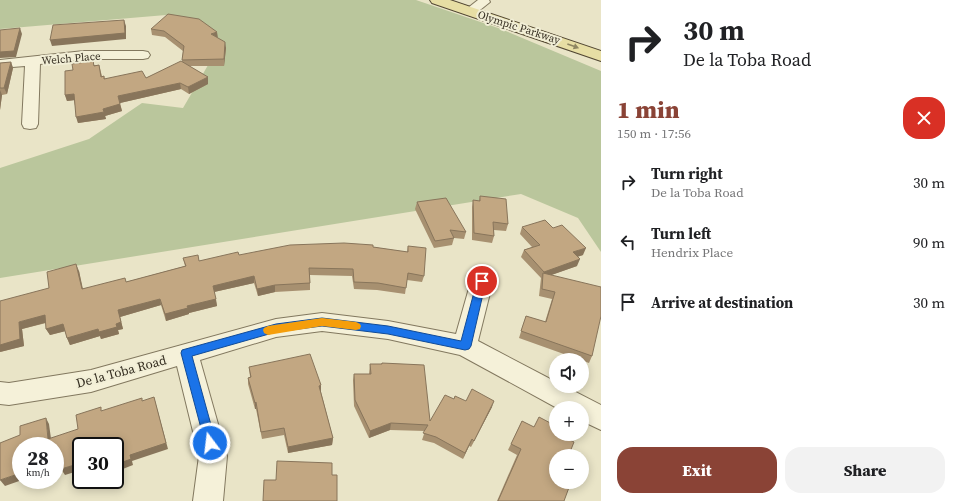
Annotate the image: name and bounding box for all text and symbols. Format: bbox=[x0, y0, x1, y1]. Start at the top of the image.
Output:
street label: Olympic Parkway bbox=[476, 7, 562, 48]
text: 30 m bbox=[683, 11, 745, 49]
icon: right bbox=[617, 16, 669, 68]
one-way arrow bbox=[567, 43, 579, 49]
text: De la Toba Road bbox=[683, 47, 811, 72]
street label: Welch Place bbox=[41, 48, 102, 69]
text: 1 min bbox=[617, 93, 680, 126]
button: close bbox=[903, 97, 945, 139]
text: 150 m · 17:56 bbox=[617, 125, 691, 142]
text: Turn right bbox=[651, 163, 723, 184]
icon: right bbox=[617, 171, 639, 193]
text: 30 m bbox=[913, 172, 945, 193]
text: De la Toba Road bbox=[651, 184, 744, 201]
text: Turn left bbox=[651, 223, 711, 244]
icon: left bbox=[617, 231, 639, 253]
text: 90 m bbox=[913, 232, 945, 253]
text: Hendrix Place bbox=[651, 244, 733, 261]
pin bbox=[465, 264, 499, 298]
icon: arrive bbox=[471, 270, 493, 292]
icon: arrive bbox=[617, 291, 639, 313]
text: Arrive at destination bbox=[651, 292, 793, 313]
text: 30 m bbox=[913, 292, 945, 313]
street label: De la Toba Road bbox=[74, 351, 169, 392]
map controls bbox=[549, 353, 589, 489]
button: sound bbox=[549, 353, 589, 393]
button: + bbox=[549, 401, 589, 441]
position arrow bbox=[189, 422, 231, 464]
speed limit sign: 30 bbox=[72, 437, 124, 489]
text: 28 bbox=[27, 444, 49, 472]
button: Exit bbox=[617, 447, 777, 493]
button: Share bbox=[785, 447, 945, 493]
button: − bbox=[549, 449, 589, 489]
text: km/h bbox=[26, 466, 50, 479]

